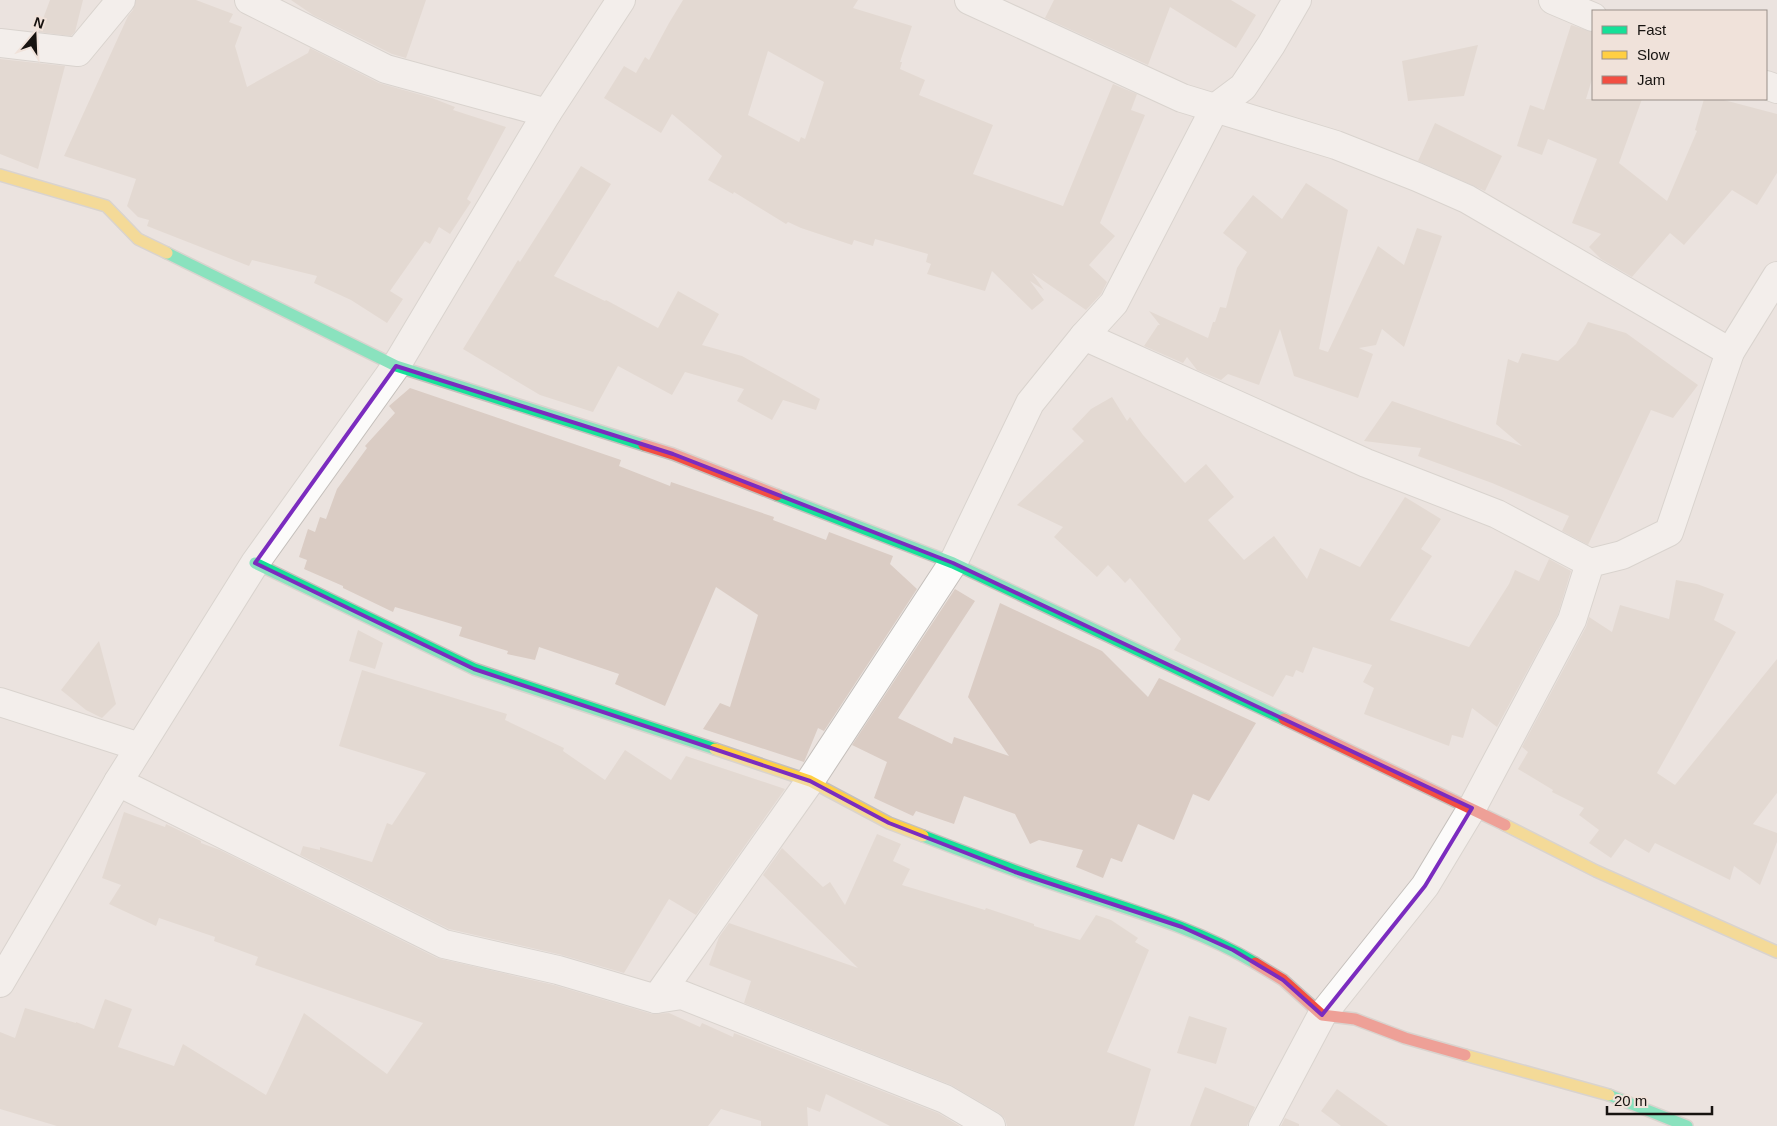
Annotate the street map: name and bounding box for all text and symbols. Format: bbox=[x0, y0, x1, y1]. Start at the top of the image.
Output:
north arrow bbox=[10, 10, 60, 60]
legend bbox=[1592, 10, 1767, 100]
text: N bbox=[32, 13, 47, 32]
text: Fast bbox=[1637, 21, 1667, 38]
text: Slow bbox=[1637, 46, 1670, 63]
text: Jam bbox=[1637, 71, 1665, 88]
scale bar bbox=[1607, 1084, 1712, 1116]
text: 20 m bbox=[1614, 1092, 1647, 1109]

